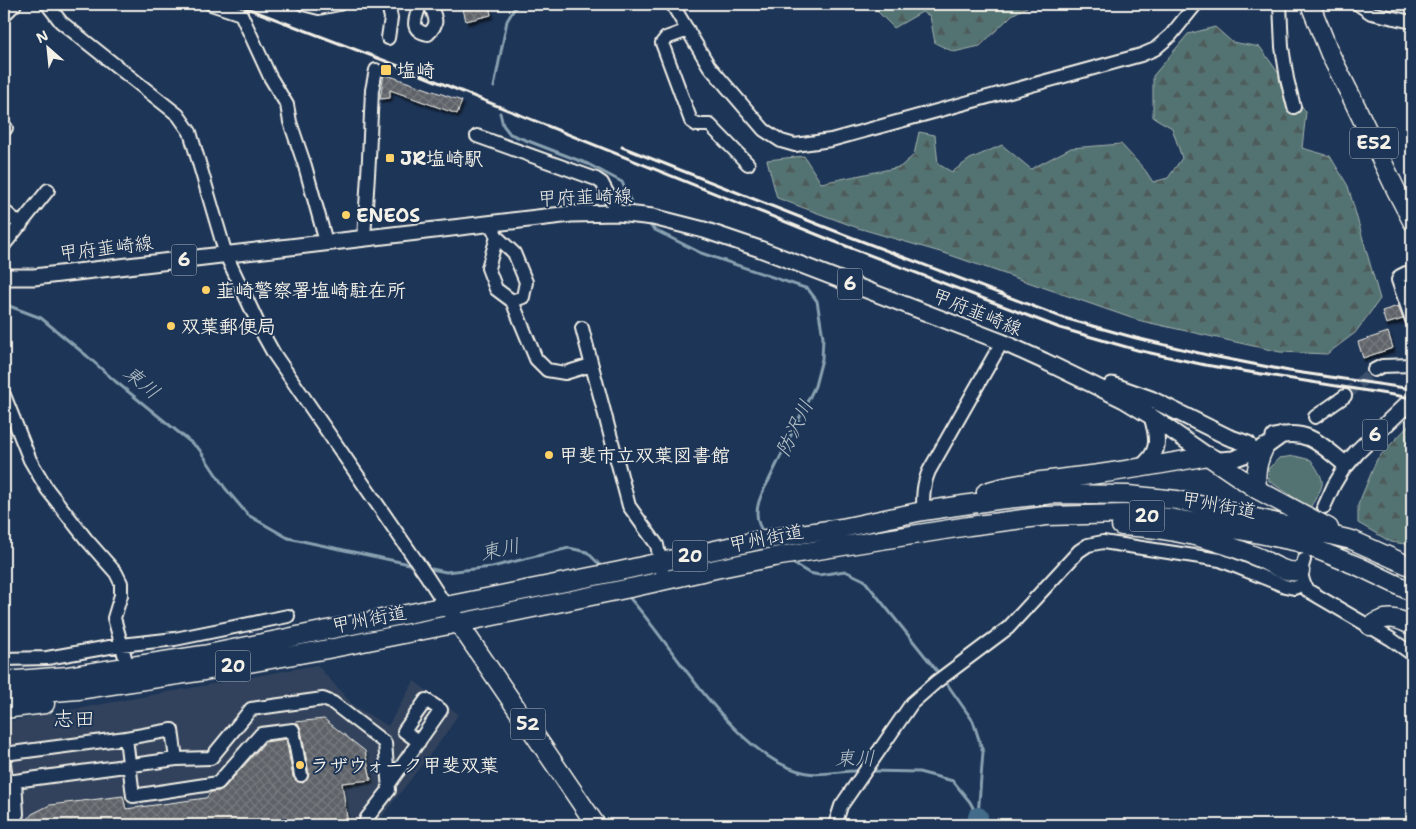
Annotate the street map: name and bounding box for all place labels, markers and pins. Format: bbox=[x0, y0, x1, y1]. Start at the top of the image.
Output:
place label: 塩崎 bbox=[397, 58, 435, 83]
marker: 塩崎 bbox=[379, 63, 393, 77]
place label: JR塩崎駅 bbox=[400, 146, 483, 171]
marker: JR塩崎駅 bbox=[384, 152, 396, 164]
place label: ENEOS bbox=[356, 203, 420, 228]
marker: ENEOS bbox=[340, 209, 352, 221]
place label: 韮崎警察署塩崎駐在所 bbox=[216, 278, 406, 303]
marker: 韮崎警察署塩崎駐在所 bbox=[200, 284, 212, 296]
place label: 双葉郵便局 bbox=[181, 314, 276, 339]
marker: 双葉郵便局 bbox=[165, 320, 177, 332]
place label: 甲斐市立双葉図書館 bbox=[559, 443, 730, 468]
marker: 甲斐市立双葉図書館 bbox=[543, 449, 555, 461]
place label: ラザウォーク甲斐双葉 bbox=[310, 753, 498, 778]
marker: ラザウォーク甲斐双葉 bbox=[294, 759, 306, 771]

